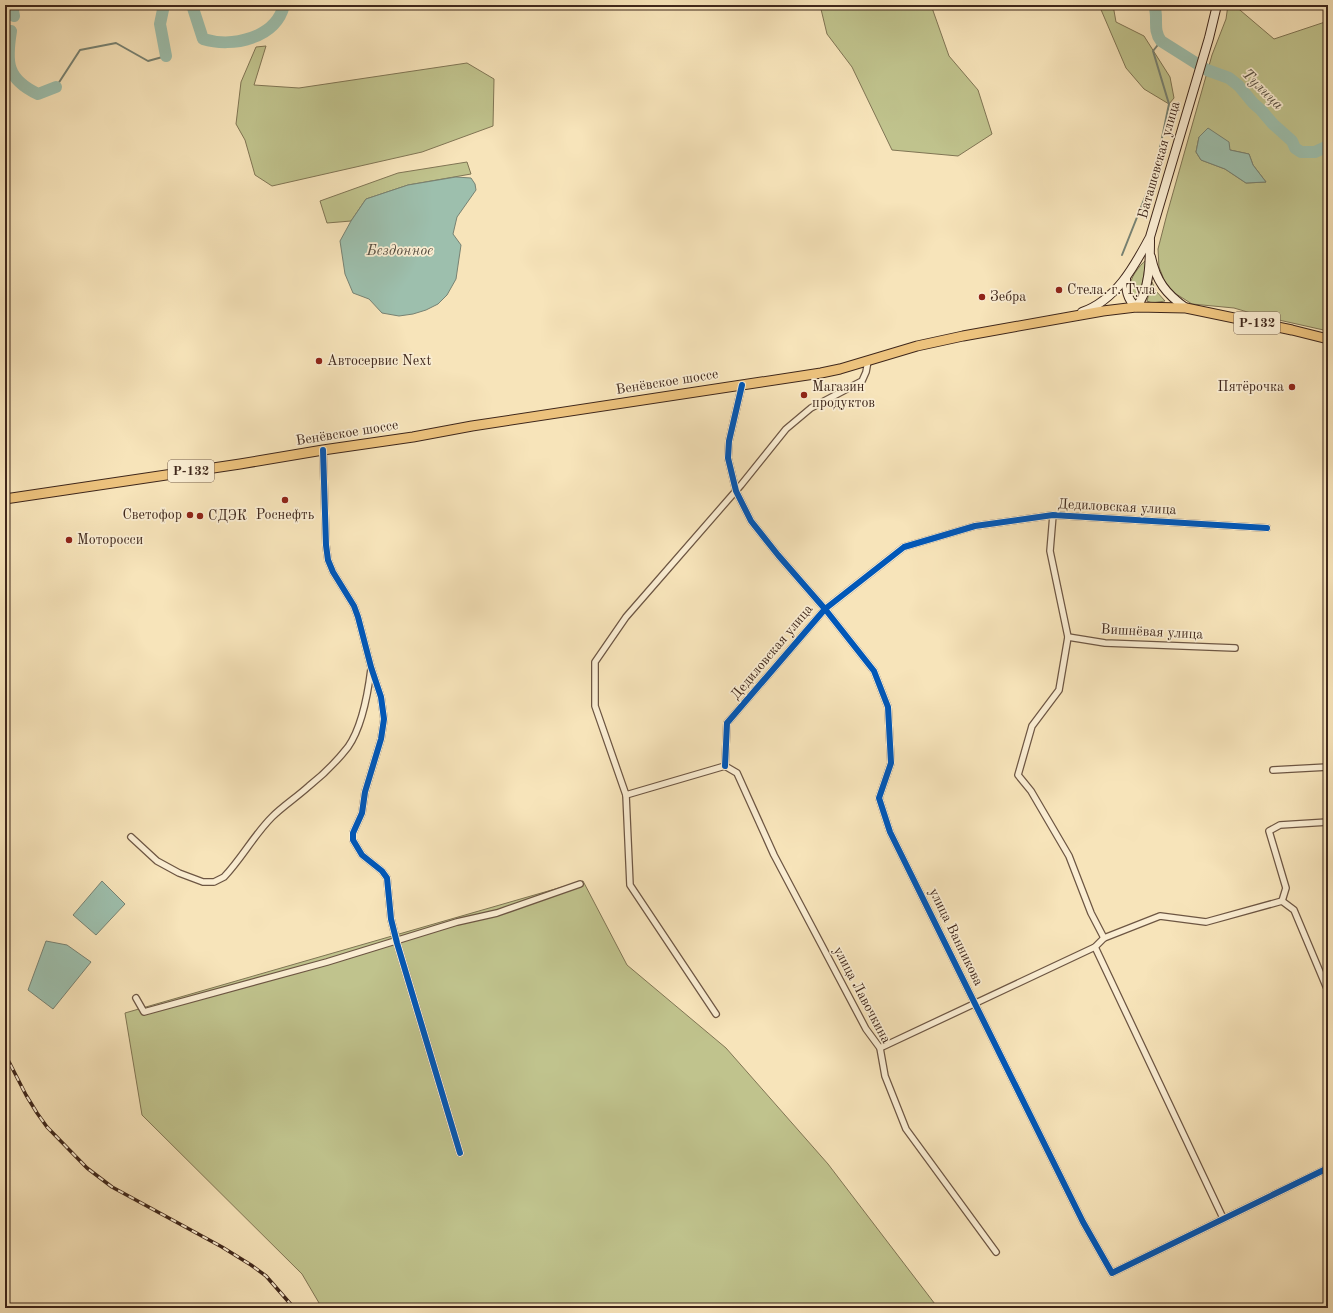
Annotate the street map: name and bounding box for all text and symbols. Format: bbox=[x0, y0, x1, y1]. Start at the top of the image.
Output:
water label: Тулица bbox=[1239, 67, 1285, 113]
street label: Баташевская улица bbox=[1136, 100, 1182, 220]
water label: Бездонное bbox=[366, 244, 433, 259]
place label: Стела. г. Тула bbox=[1067, 283, 1156, 297]
marker: Стела. г. Тула bbox=[1054, 285, 1064, 295]
place label: Зебра bbox=[990, 290, 1026, 304]
marker: Зебра bbox=[977, 292, 987, 302]
road number: Р-132 bbox=[1234, 312, 1280, 334]
place label: Автосервис Next bbox=[327, 354, 432, 368]
marker: Автосервис Next bbox=[314, 356, 324, 366]
street label: Венёвское шоссе bbox=[615, 367, 719, 397]
place label: Магазин продуктов bbox=[812, 380, 875, 410]
place label: Пятёрочка bbox=[1218, 380, 1284, 394]
marker: Пятёрочка bbox=[1287, 382, 1297, 392]
marker: Магазин продуктов bbox=[799, 390, 809, 400]
street label: Венёвское шоссе bbox=[295, 418, 399, 448]
road number: Р-132 bbox=[168, 460, 214, 482]
marker: Роснефть bbox=[280, 495, 290, 505]
street label: Дедиловская улица bbox=[1057, 497, 1177, 517]
place label: Светофор bbox=[122, 508, 182, 523]
place label: Роснефть bbox=[256, 508, 315, 523]
place label: СДЭК bbox=[208, 509, 247, 523]
marker: Светофор bbox=[185, 510, 195, 520]
marker: СДЭК bbox=[195, 511, 205, 521]
place label: Моторосси bbox=[77, 533, 143, 547]
marker: Моторосси bbox=[64, 535, 74, 545]
street label: Дедиловская улица bbox=[728, 602, 816, 702]
street label: Вишнёвая улица bbox=[1100, 622, 1204, 642]
street label: улица Ванникова bbox=[926, 886, 986, 988]
street label: улица Лавочкина bbox=[831, 944, 893, 1046]

